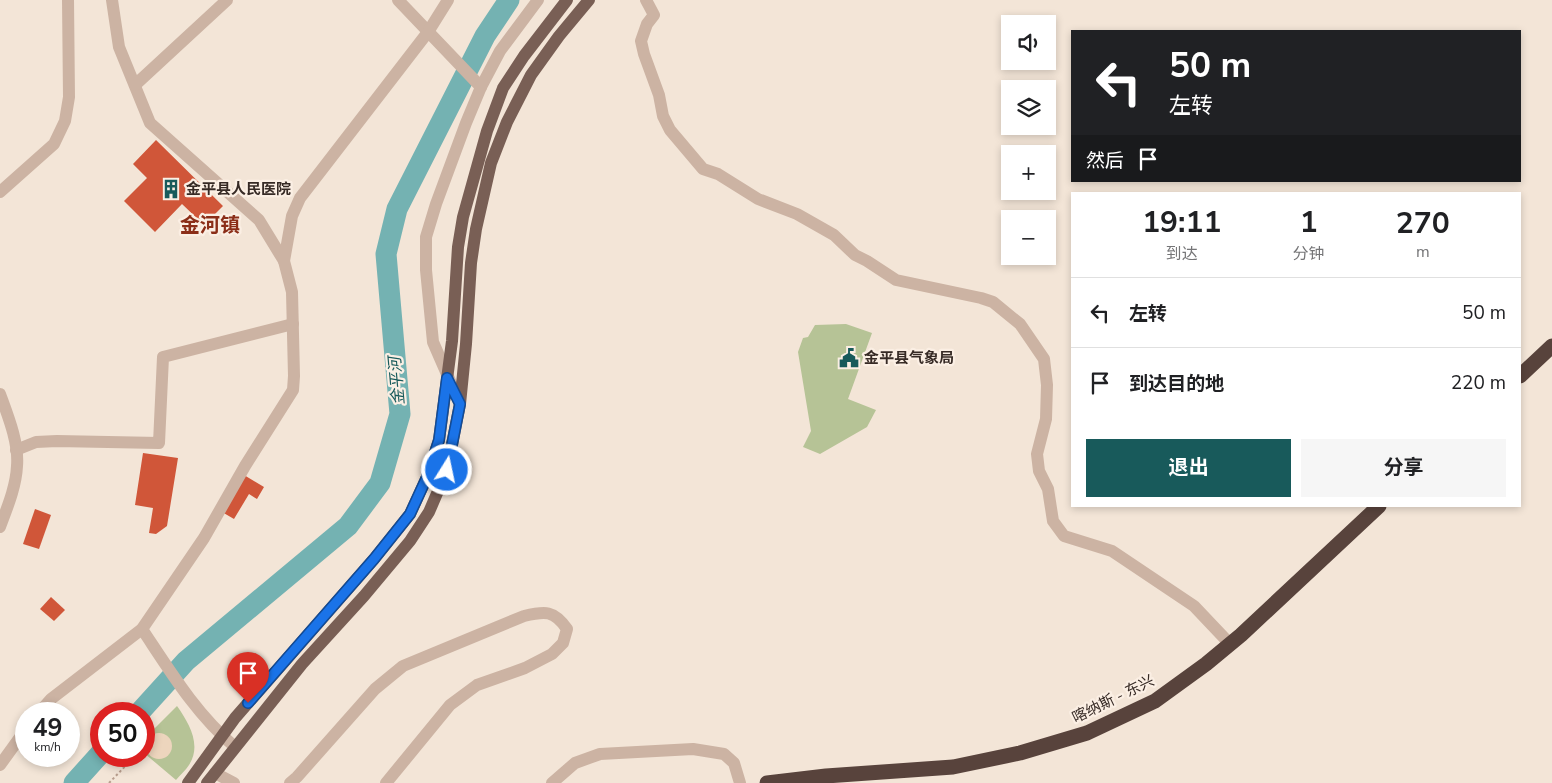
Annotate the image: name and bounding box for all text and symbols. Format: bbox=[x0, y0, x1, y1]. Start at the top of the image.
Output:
map controls bbox=[1001, 15, 1056, 265]
button: sound bbox=[1001, 15, 1056, 70]
text: 50 m bbox=[1169, 42, 1251, 89]
icon: left bbox=[1086, 50, 1151, 115]
button: layers bbox=[1001, 80, 1056, 135]
text: 左转 bbox=[1169, 91, 1213, 121]
button: + bbox=[1001, 145, 1056, 200]
icon: arrive bbox=[1134, 145, 1162, 173]
text: 然后 bbox=[1086, 148, 1124, 174]
building icon: 金平县人民医院 bbox=[160, 178, 182, 200]
place label: 金平县人民医院 bbox=[186, 179, 291, 199]
text: 19:11 bbox=[1142, 202, 1222, 243]
text: 1 bbox=[1300, 202, 1318, 243]
text: 270 bbox=[1396, 203, 1450, 244]
button: − bbox=[1001, 210, 1056, 265]
district label: 金河镇 bbox=[180, 212, 240, 239]
text: m bbox=[1416, 241, 1430, 263]
text: 到达 bbox=[1166, 243, 1198, 265]
text: 分钟 bbox=[1293, 243, 1325, 265]
icon: left bbox=[1086, 299, 1114, 327]
text: 50 m bbox=[1462, 300, 1506, 326]
text: 左转 bbox=[1129, 301, 1167, 327]
public building icon: 金平县气象局 bbox=[838, 347, 860, 369]
place label: 金平县气象局 bbox=[864, 348, 954, 368]
water label: 金平河 bbox=[384, 353, 410, 406]
icon: arrive bbox=[1086, 369, 1114, 397]
text: 220 m bbox=[1451, 370, 1506, 396]
text: 到达目的地 bbox=[1129, 371, 1224, 397]
button: 退出 bbox=[1086, 439, 1291, 497]
button: 分享 bbox=[1301, 439, 1506, 497]
position arrow bbox=[420, 443, 472, 495]
pin bbox=[227, 652, 269, 703]
icon: arrive bbox=[234, 659, 262, 687]
street label: 喀纳斯 - 东兴 bbox=[1069, 670, 1157, 728]
speed limit sign: 50 bbox=[90, 702, 155, 767]
text: 49 bbox=[32, 711, 63, 745]
text: km/h bbox=[34, 739, 61, 755]

